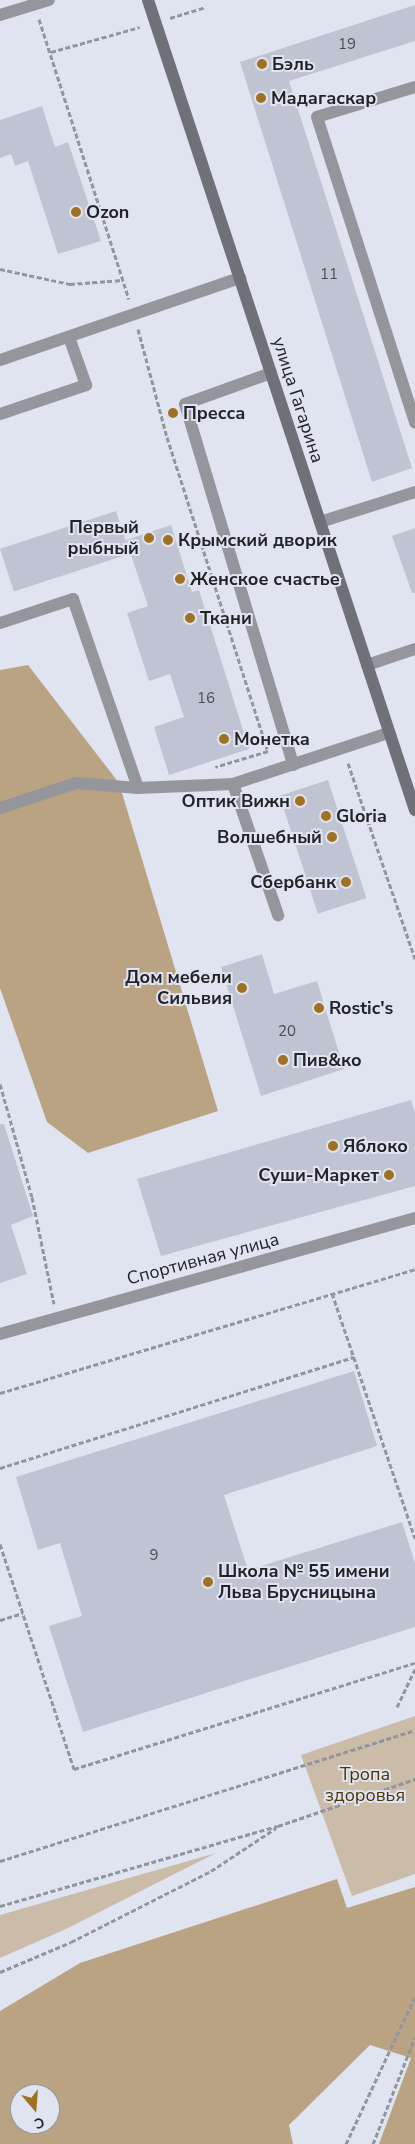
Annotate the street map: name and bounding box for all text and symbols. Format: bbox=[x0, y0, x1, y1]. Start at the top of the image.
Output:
house number: 19 bbox=[338, 36, 356, 54]
place label: Бэль bbox=[272, 53, 314, 75]
marker: Бэль bbox=[256, 58, 268, 70]
place label: Мадагаскар bbox=[271, 87, 376, 109]
marker: Мадагаскар bbox=[255, 92, 267, 104]
place label: Ozon bbox=[86, 201, 129, 223]
marker: Ozon bbox=[70, 206, 82, 218]
house number: 11 bbox=[320, 266, 338, 284]
street label: улица Гагарина bbox=[268, 334, 328, 466]
place label: Пресса bbox=[183, 402, 245, 424]
marker: Пресса bbox=[167, 407, 179, 419]
place label: Первый рыбный bbox=[68, 517, 139, 560]
place label: Крымский дворик bbox=[178, 529, 337, 551]
marker: Первый рыбный bbox=[143, 532, 155, 544]
marker: Крымский дворик bbox=[162, 534, 174, 546]
place label: Женское счастье bbox=[190, 568, 340, 590]
marker: Женское счастье bbox=[174, 573, 186, 585]
place label: Ткани bbox=[200, 607, 252, 629]
marker: Ткани bbox=[184, 612, 196, 624]
house number: 16 bbox=[197, 690, 215, 708]
place label: Монетка bbox=[234, 728, 310, 750]
marker: Монетка bbox=[218, 733, 230, 745]
place label: Оптик Вижн bbox=[182, 790, 290, 812]
marker: Оптик Вижн bbox=[294, 795, 306, 807]
place label: Gloria bbox=[336, 805, 387, 827]
marker: Gloria bbox=[320, 810, 332, 822]
place label: Волшебный bbox=[217, 826, 322, 848]
marker: Волшебный bbox=[326, 831, 338, 843]
place label: Сбербанк bbox=[250, 871, 336, 893]
marker: Сбербанк bbox=[340, 876, 352, 888]
place label: Дом мебели Сильвия bbox=[125, 967, 232, 1010]
marker: Дом мебели Сильвия bbox=[236, 982, 248, 994]
place label: Rostic's bbox=[329, 997, 393, 1019]
marker: Rostic's bbox=[313, 1002, 325, 1014]
house number: 20 bbox=[278, 1023, 296, 1041]
place label: Пив&ко bbox=[293, 1049, 362, 1071]
marker: Пив&ко bbox=[277, 1054, 289, 1066]
place label: Яблоко bbox=[343, 1135, 408, 1157]
marker: Яблоко bbox=[327, 1140, 339, 1152]
place label: Суши-Маркет bbox=[258, 1164, 379, 1186]
marker: Суши-Маркет bbox=[383, 1169, 395, 1181]
street label: Спортивная улица bbox=[125, 1228, 281, 1290]
house number: 9 bbox=[150, 1547, 158, 1565]
place label: Школа № 55 имени Льва Брусницына bbox=[218, 1561, 390, 1604]
marker: Школа № 55 имени Льва Брусницына bbox=[202, 1576, 214, 1588]
park label: Тропа здоровья bbox=[325, 1764, 405, 1806]
north arrow bbox=[10, 2084, 60, 2134]
text: С bbox=[32, 2112, 47, 2133]

